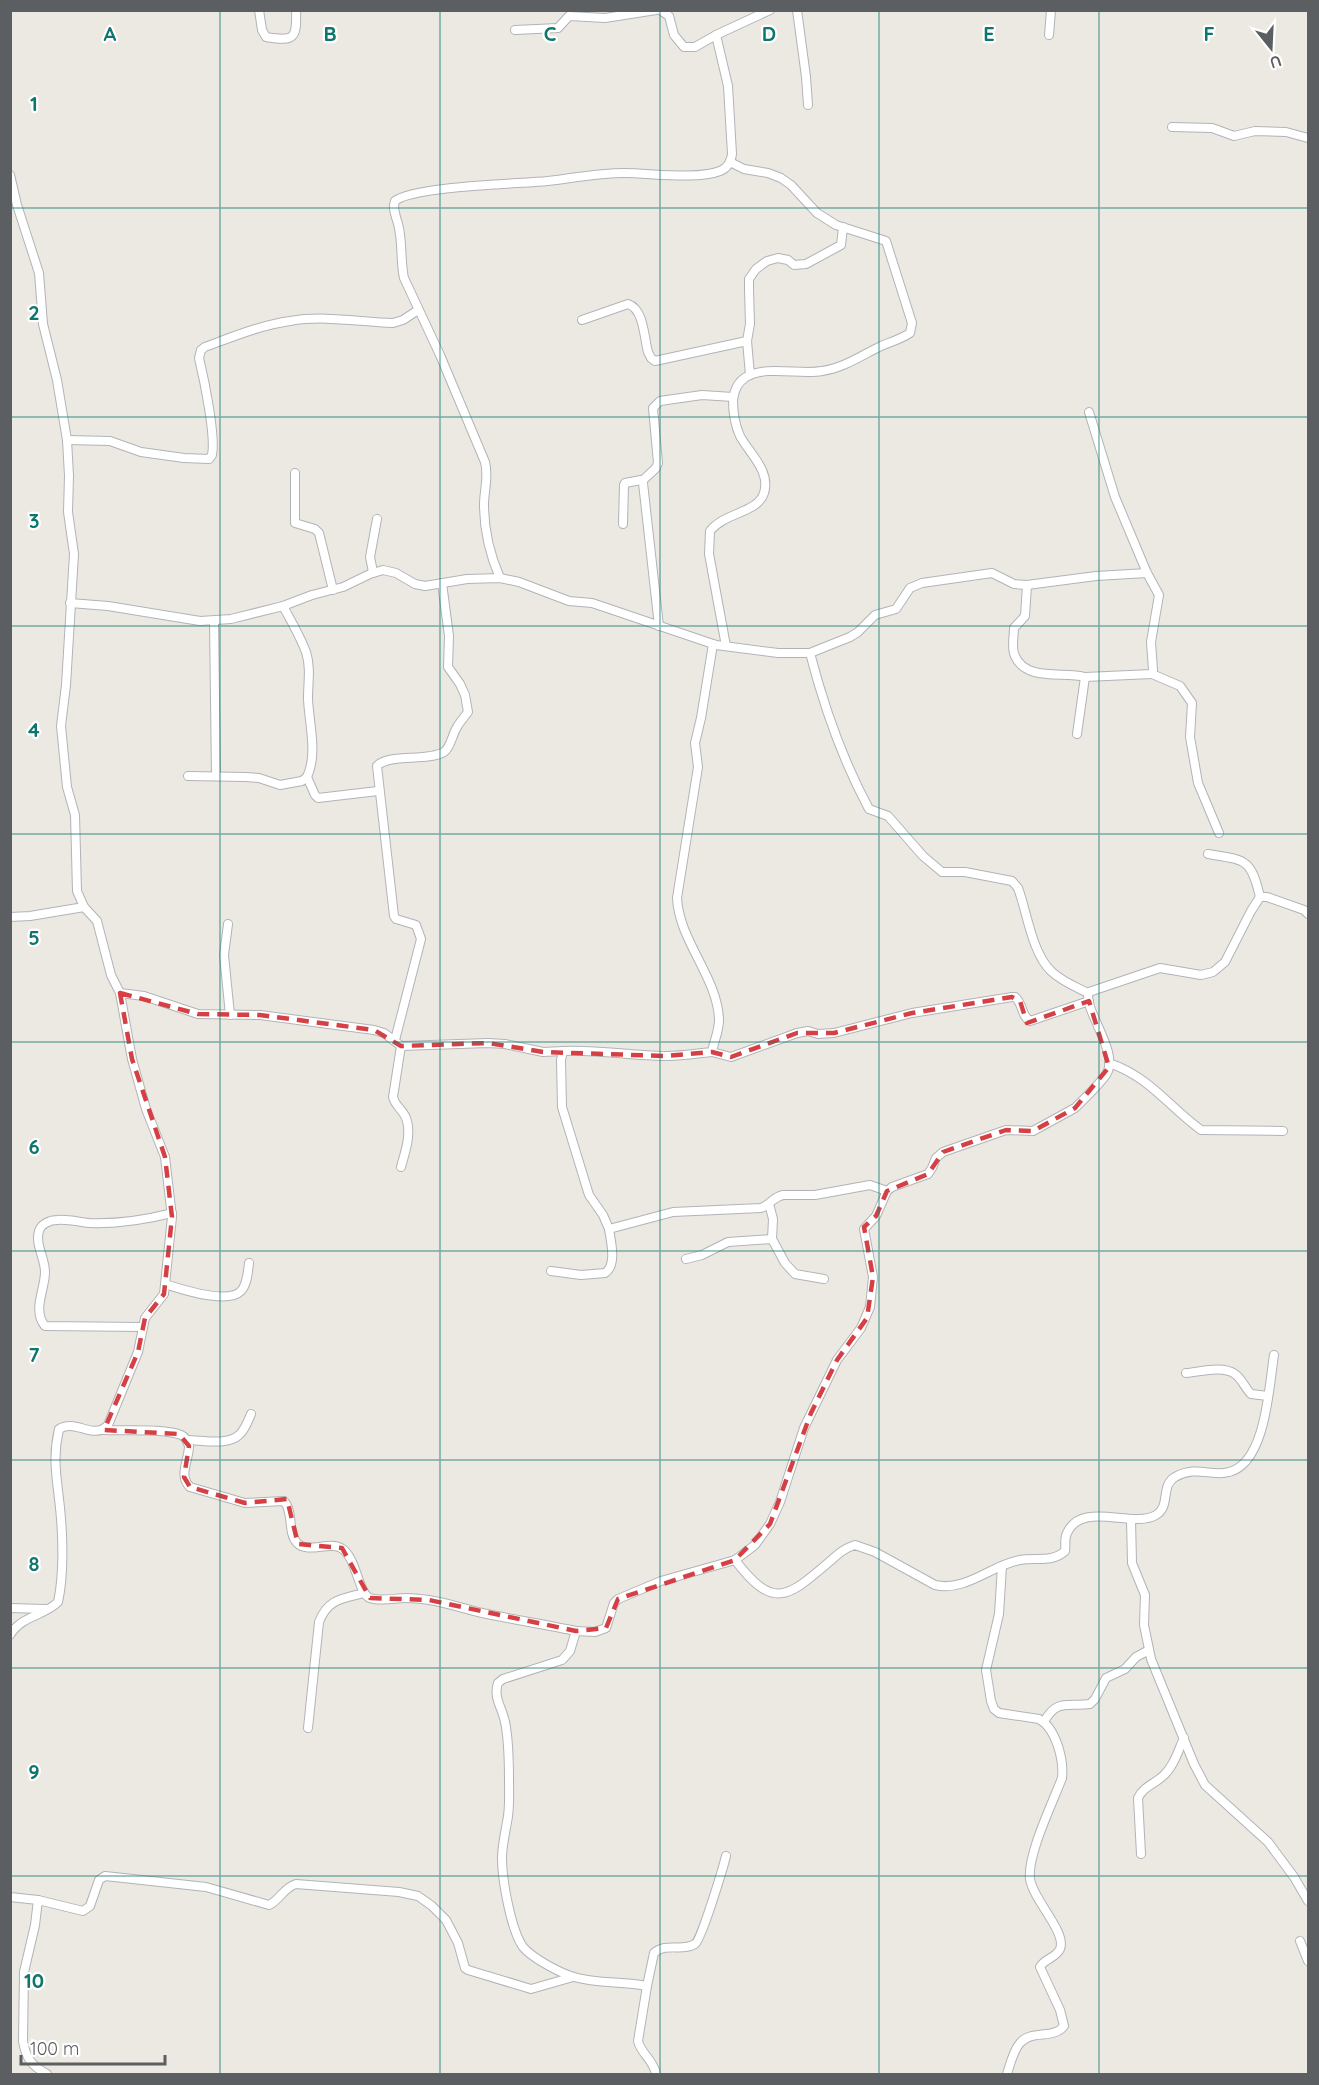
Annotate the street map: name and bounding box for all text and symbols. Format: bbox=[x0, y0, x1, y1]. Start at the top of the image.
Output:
north arrow bbox=[1241, 18, 1301, 78]
text: A bbox=[104, 21, 117, 46]
text: B bbox=[323, 21, 337, 46]
text: C bbox=[544, 21, 557, 46]
text: D bbox=[762, 21, 776, 46]
text: E bbox=[983, 21, 995, 46]
text: F bbox=[1203, 21, 1215, 46]
text: U bbox=[1267, 51, 1284, 74]
text: 1 bbox=[30, 91, 38, 116]
text: 2 bbox=[28, 300, 40, 325]
text: 3 bbox=[29, 508, 39, 533]
text: 4 bbox=[28, 717, 40, 742]
text: 5 bbox=[28, 925, 40, 950]
text: 6 bbox=[28, 1134, 40, 1159]
text: 7 bbox=[29, 1342, 40, 1367]
text: 8 bbox=[29, 1551, 40, 1576]
text: 9 bbox=[28, 1759, 40, 1784]
text: 10 bbox=[24, 1968, 44, 1993]
scale bar bbox=[21, 2028, 165, 2066]
text: 100 m bbox=[30, 2037, 79, 2060]

